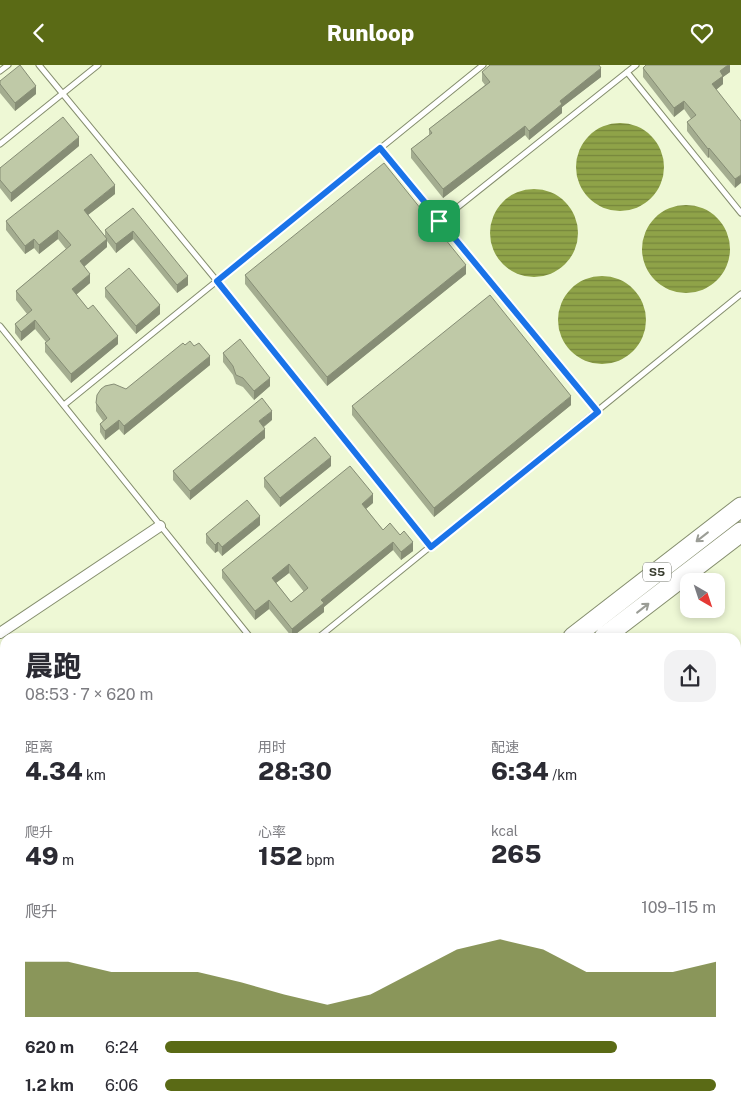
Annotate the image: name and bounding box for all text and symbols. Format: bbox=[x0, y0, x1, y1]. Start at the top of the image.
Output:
icon: back bbox=[25, 19, 53, 47]
icon: heart bbox=[688, 19, 716, 47]
text: Runloop bbox=[327, 20, 414, 46]
pin bbox=[418, 200, 460, 242]
icon: arrive bbox=[425, 207, 453, 235]
one-way arrow bbox=[696, 532, 709, 543]
road number: S5 bbox=[643, 563, 671, 581]
north arrow bbox=[680, 573, 725, 617]
map controls bbox=[680, 573, 725, 618]
one-way arrow bbox=[636, 602, 649, 613]
text: 晨跑 bbox=[25, 649, 81, 682]
button: share bbox=[664, 650, 716, 702]
text: 08:53 · 7 × 620 m bbox=[25, 685, 153, 704]
text: 距离 bbox=[25, 739, 53, 755]
text: 用时 bbox=[258, 739, 286, 755]
text: 配速 bbox=[491, 739, 519, 755]
text: 4.34 bbox=[25, 756, 83, 786]
text: 28:30 bbox=[258, 756, 332, 786]
text: 6:34 bbox=[491, 756, 549, 786]
text: km bbox=[83, 767, 106, 783]
text: /km bbox=[549, 767, 577, 783]
text: kcal bbox=[491, 823, 518, 839]
text: 爬升 bbox=[25, 824, 53, 840]
text: 心率 bbox=[258, 824, 286, 840]
text: 265 bbox=[491, 839, 542, 869]
text: 49 bbox=[25, 841, 59, 871]
text: 152 bbox=[258, 841, 303, 871]
text: m bbox=[59, 852, 74, 868]
text: bpm bbox=[303, 852, 335, 868]
text: 109–115 m bbox=[641, 898, 716, 917]
text: 爬升 bbox=[25, 902, 57, 921]
text: 620 m bbox=[25, 1038, 74, 1057]
text: 6:24 bbox=[105, 1038, 138, 1057]
text: 1.2 km bbox=[25, 1076, 74, 1095]
text: 6:06 bbox=[105, 1076, 138, 1095]

